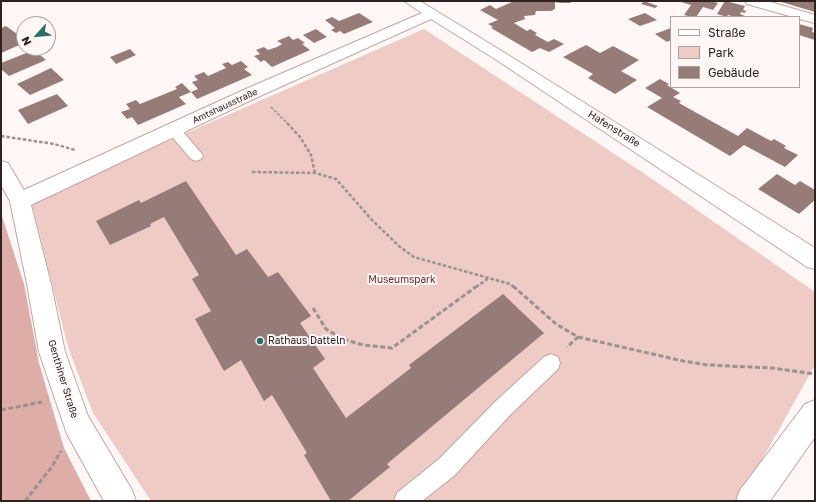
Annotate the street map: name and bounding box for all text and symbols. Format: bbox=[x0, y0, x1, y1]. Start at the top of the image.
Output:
north arrow bbox=[16, 16, 56, 56]
legend bbox=[670, 16, 800, 88]
text: Straße bbox=[708, 25, 746, 40]
text: N bbox=[18, 35, 33, 48]
text: Park bbox=[708, 45, 734, 60]
text: Gebäude bbox=[708, 65, 759, 80]
street label: Amtshausstraße bbox=[191, 86, 259, 126]
street label: Hafenstraße bbox=[586, 108, 642, 150]
park label: Museumspark bbox=[368, 274, 436, 286]
place label: Rathaus Datteln bbox=[268, 335, 345, 347]
marker: Rathaus Datteln bbox=[255, 336, 265, 346]
street label: Genthiner Straße bbox=[45, 338, 81, 420]

